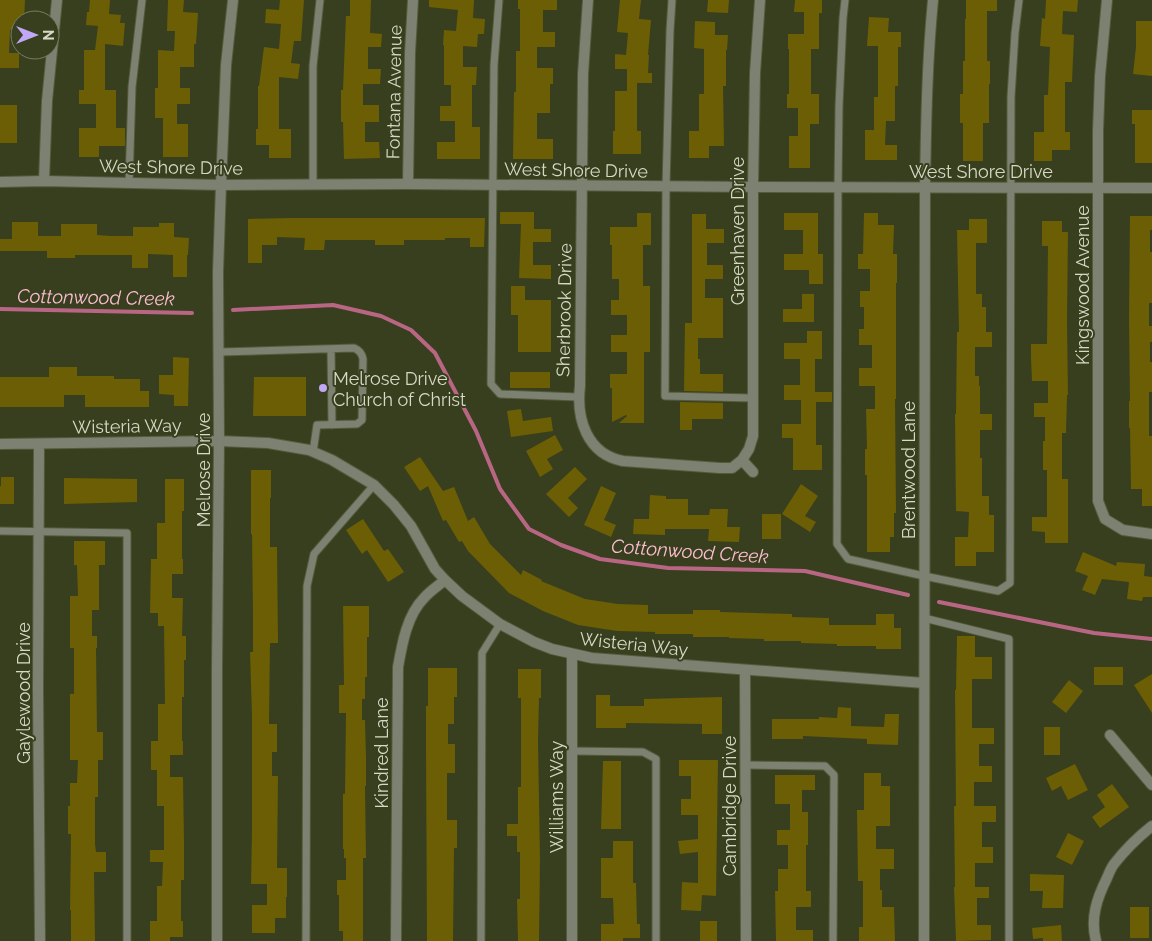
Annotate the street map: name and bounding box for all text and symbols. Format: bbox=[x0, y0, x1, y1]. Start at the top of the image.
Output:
north arrow bbox=[10, 10, 60, 60]
street label: Fontana Avenue bbox=[382, 24, 406, 159]
text: N bbox=[40, 30, 56, 40]
street label: West Shore Drive bbox=[99, 155, 243, 179]
street label: Greenhaven Drive bbox=[727, 156, 748, 305]
street label: West Shore Drive bbox=[504, 158, 648, 182]
street label: West Shore Drive bbox=[909, 161, 1053, 182]
street label: Kingswood Avenue bbox=[1072, 205, 1093, 365]
street label: Sherbrook Drive bbox=[552, 242, 576, 377]
water label: Cottonwood Creek bbox=[17, 285, 175, 309]
place label: Melrose Drive Church of Christ bbox=[333, 368, 466, 410]
marker: Melrose Drive Church of Christ bbox=[317, 382, 329, 394]
street label: Brentwood Lane bbox=[898, 401, 919, 539]
street label: Melrose Drive bbox=[193, 412, 214, 527]
street label: Wisteria Way bbox=[72, 415, 182, 437]
water label: Cottonwood Creek bbox=[611, 535, 769, 567]
street label: Gaylewood Drive bbox=[13, 622, 34, 764]
street label: Wisteria Way bbox=[579, 628, 690, 660]
street label: Kindred Lane bbox=[371, 697, 392, 808]
street label: Cambridge Drive bbox=[719, 735, 740, 876]
street label: Williams Way bbox=[546, 740, 567, 853]

